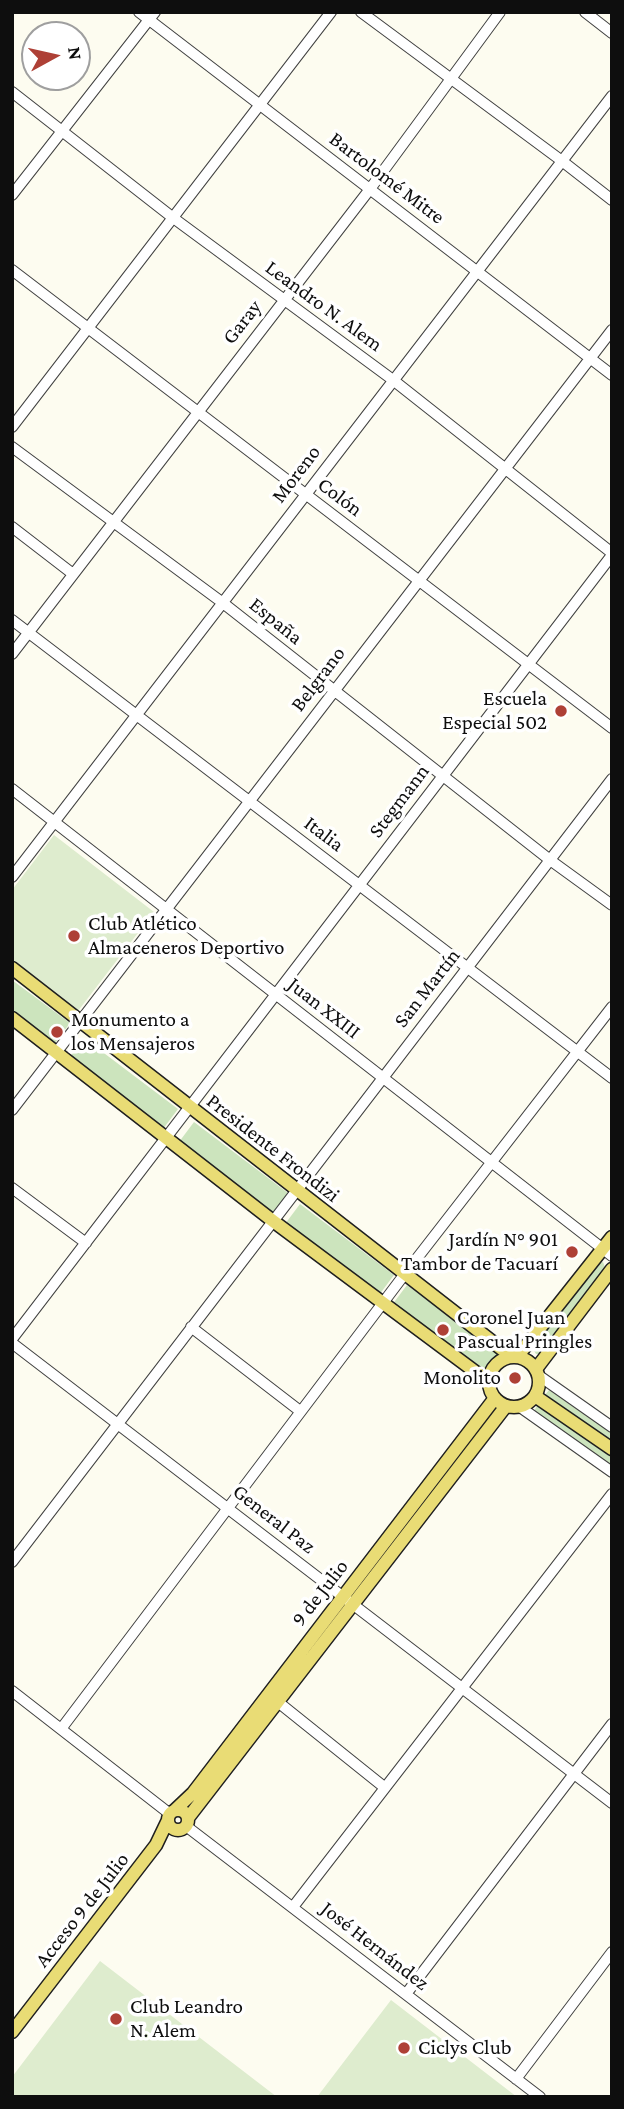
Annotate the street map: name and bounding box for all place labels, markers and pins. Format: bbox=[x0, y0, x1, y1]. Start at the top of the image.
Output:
place label: Escuela Especial 502 bbox=[442, 686, 547, 736]
marker: Escuela Especial 502 bbox=[553, 703, 569, 719]
place label: Club Atlético Almaceneros Deportivo bbox=[88, 911, 284, 961]
marker: Club Atlético Almaceneros Deportivo bbox=[66, 928, 82, 944]
place label: Monumento a los Mensajeros bbox=[71, 1007, 195, 1057]
marker: Monumento a los Mensajeros bbox=[49, 1024, 65, 1040]
place label: Jardín N° 901 Tambor de Tacuarí bbox=[401, 1227, 558, 1277]
marker: Jardín N° 901 Tambor de Tacuarí bbox=[564, 1244, 580, 1260]
place label: Coronel Juan Pascual Pringles bbox=[457, 1305, 592, 1355]
marker: Coronel Juan Pascual Pringles bbox=[435, 1322, 451, 1338]
place label: Monolito bbox=[423, 1365, 501, 1391]
marker: Monolito bbox=[507, 1370, 523, 1386]
place label: Club Leandro N. Alem bbox=[130, 1994, 243, 2044]
marker: Club Leandro N. Alem bbox=[108, 2011, 124, 2027]
place label: Ciclys Club bbox=[418, 2035, 512, 2061]
marker: Ciclys Club bbox=[396, 2040, 412, 2056]

